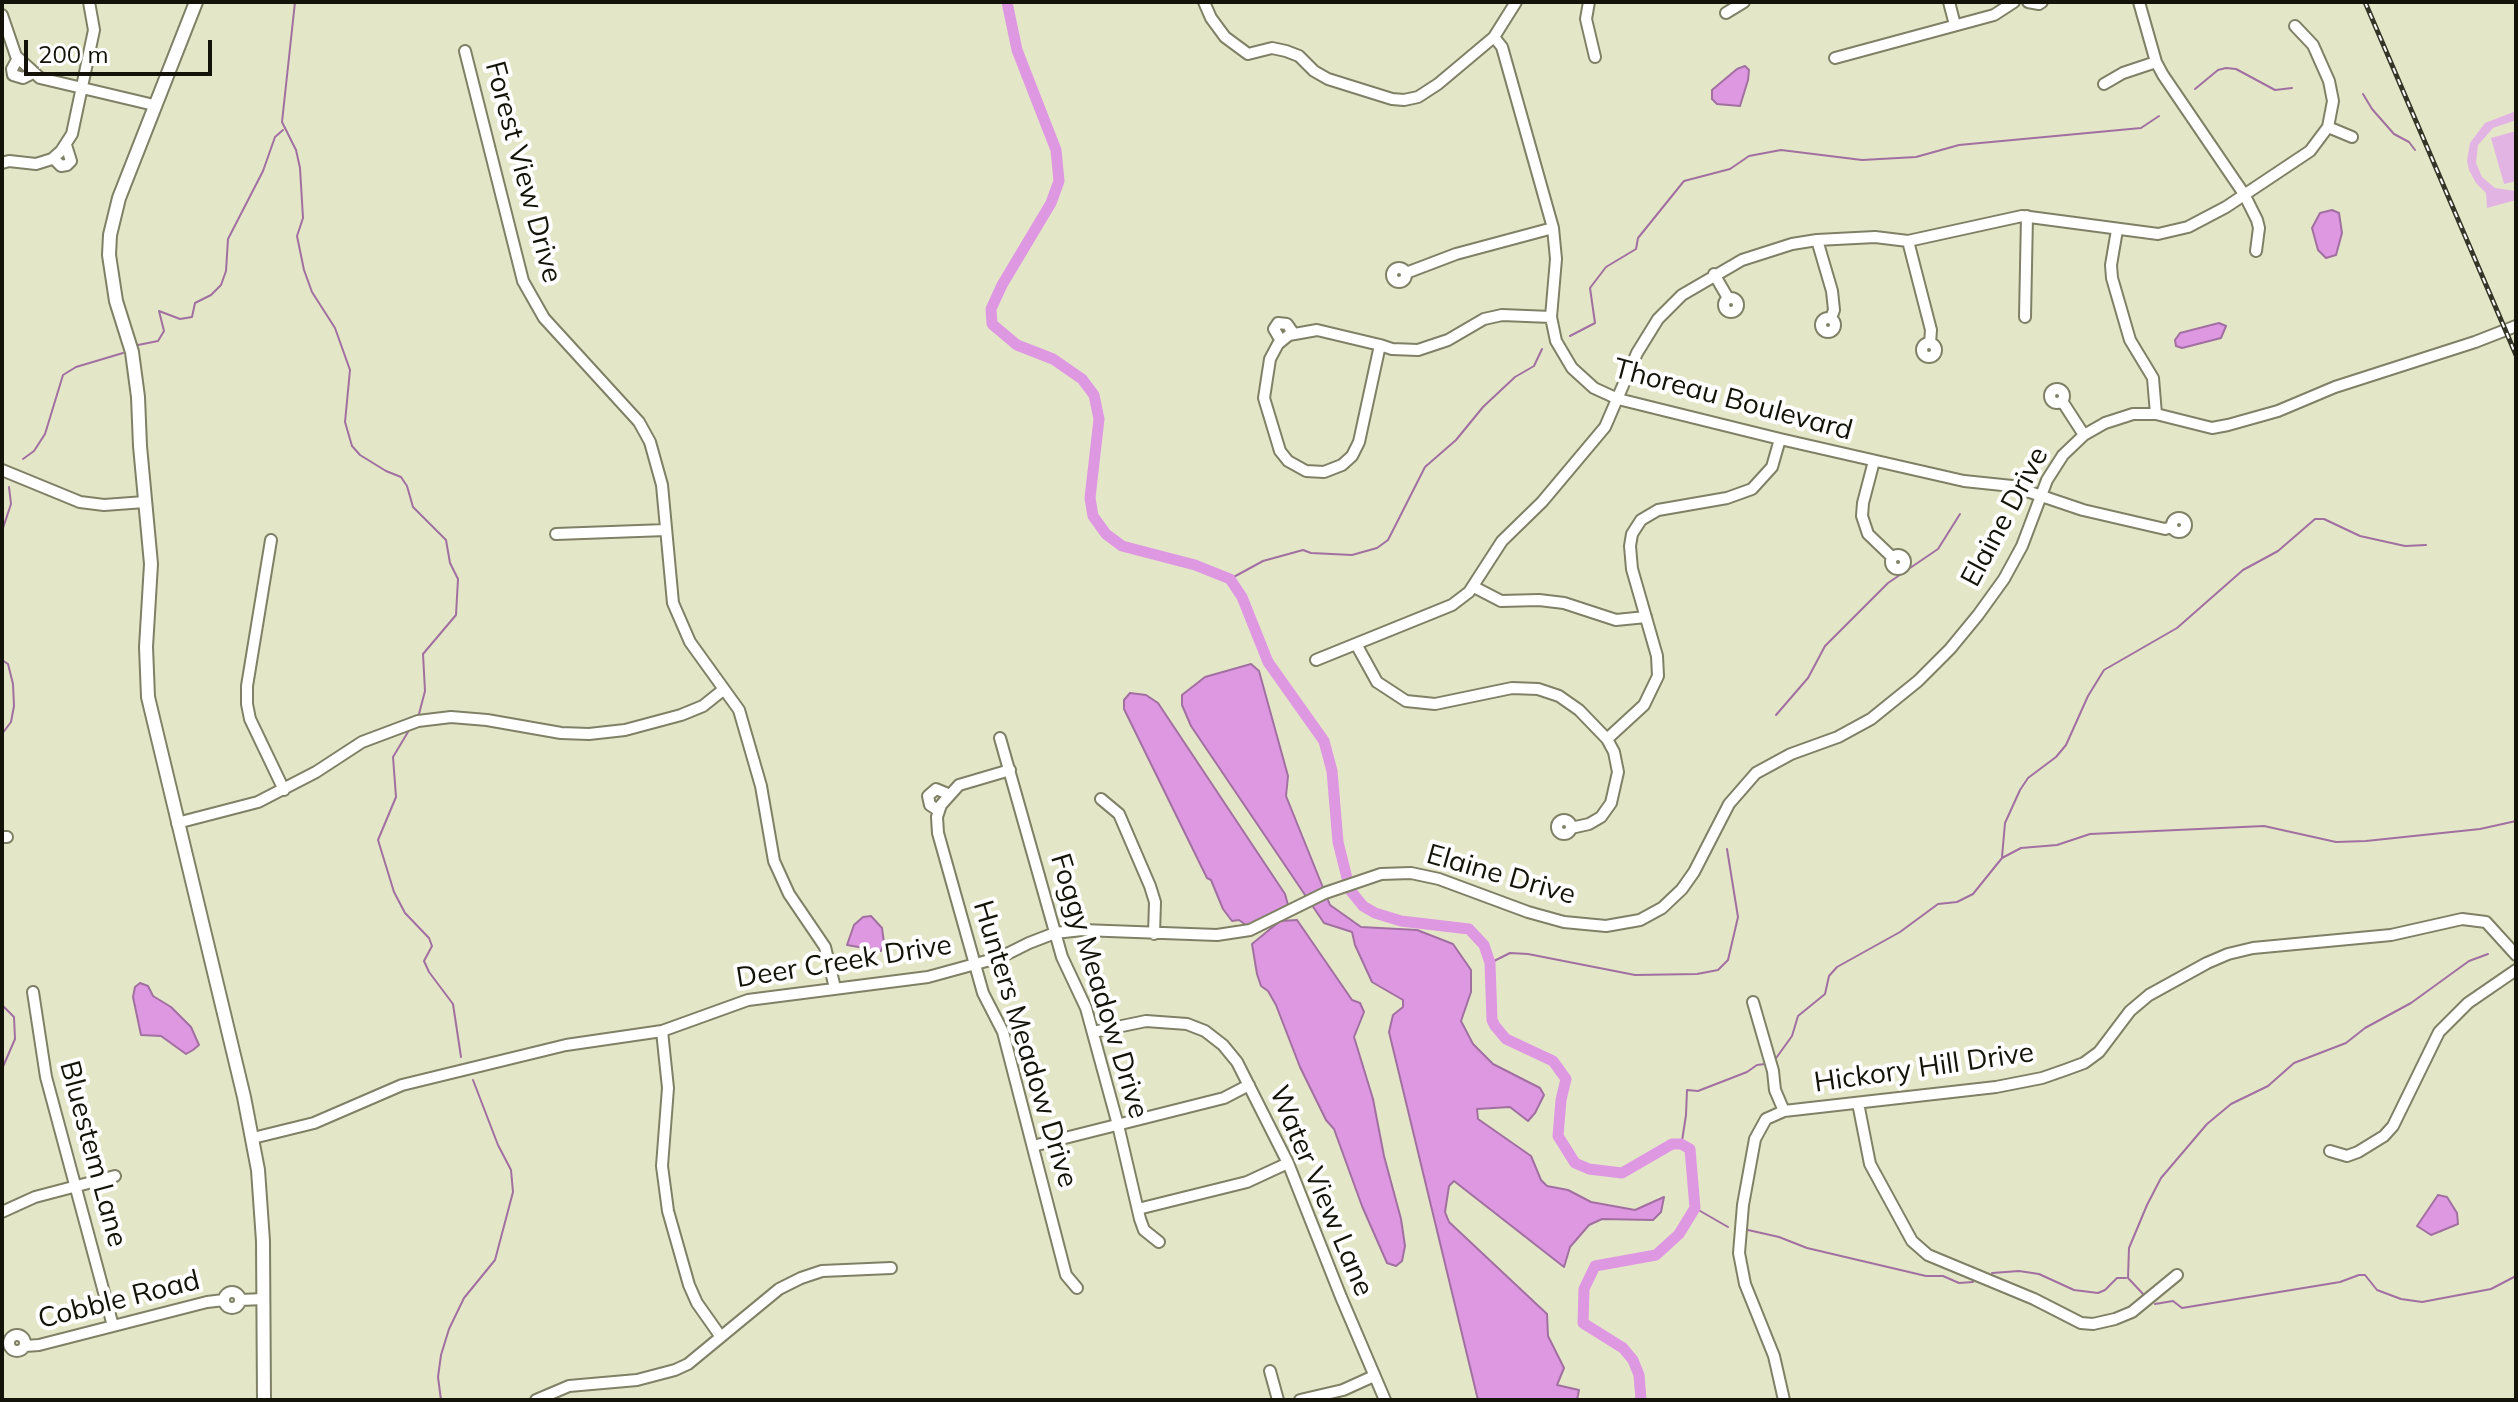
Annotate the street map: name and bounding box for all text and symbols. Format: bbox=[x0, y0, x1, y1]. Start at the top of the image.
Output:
scale bar bbox=[28, 24, 216, 74]
text: 200 m bbox=[38, 39, 109, 69]
street label: Forest View Drive bbox=[477, 58, 569, 286]
street label: Thoreau Boulevard bbox=[1610, 352, 1856, 448]
street label: Elaine Drive bbox=[1954, 441, 2056, 593]
street label: Elaine Drive bbox=[1423, 838, 1579, 912]
street label: Foggy Meadow Drive bbox=[1043, 850, 1155, 1122]
street label: Hunters Meadow Drive bbox=[965, 897, 1085, 1191]
street label: Deer Creek Drive bbox=[734, 928, 954, 996]
street label: Hickory Hill Drive bbox=[1812, 1036, 2036, 1100]
street label: Bluestem Lane bbox=[52, 1057, 134, 1251]
street label: Water View Lane bbox=[1262, 1081, 1380, 1301]
street label: Cobble Road bbox=[35, 1264, 203, 1336]

